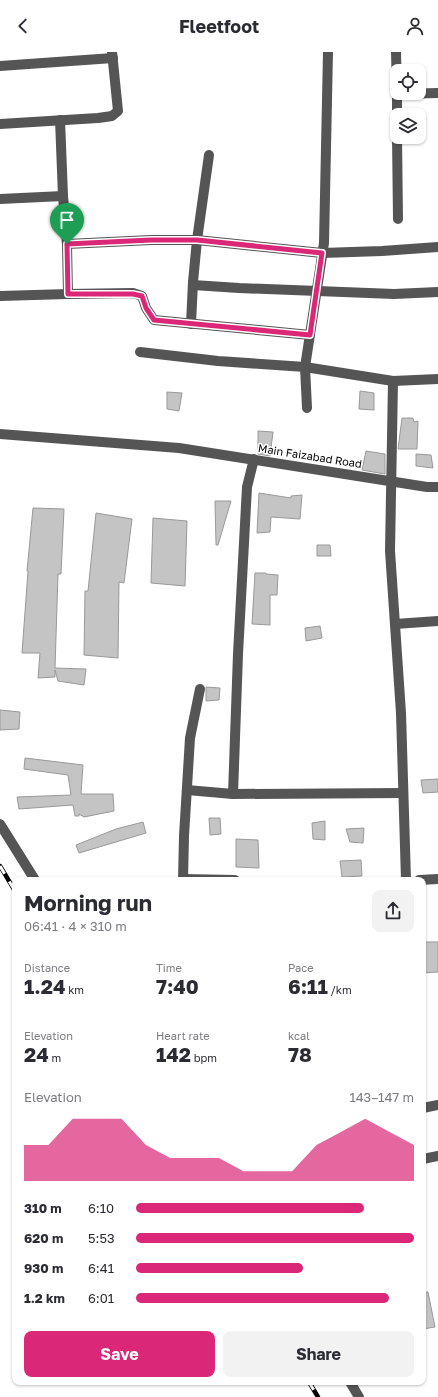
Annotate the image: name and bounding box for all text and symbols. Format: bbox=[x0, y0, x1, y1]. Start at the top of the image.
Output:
icon: back bbox=[12, 15, 34, 37]
text: Fleetfoot bbox=[179, 15, 259, 37]
icon: person bbox=[404, 15, 426, 37]
map controls bbox=[390, 64, 426, 144]
button: locate bbox=[390, 64, 426, 100]
button: layers bbox=[390, 108, 426, 144]
pin bbox=[50, 203, 84, 244]
icon: arrive bbox=[56, 209, 78, 231]
street label: Main Faizabad Road bbox=[257, 441, 363, 470]
text: Morning run bbox=[24, 889, 152, 916]
button: share bbox=[372, 890, 414, 932]
text: 06:41 · 4 × 310 m bbox=[24, 918, 127, 934]
text: Distance bbox=[24, 961, 70, 974]
text: Time bbox=[156, 961, 182, 974]
text: Pace bbox=[288, 961, 314, 974]
text: 1.24 bbox=[24, 974, 65, 998]
text: 7:40 bbox=[156, 974, 199, 998]
text: 6:11 bbox=[288, 974, 328, 998]
text: km bbox=[65, 983, 84, 996]
text: /km bbox=[328, 983, 352, 996]
text: Elevation bbox=[24, 1029, 73, 1042]
text: Heart rate bbox=[156, 1029, 210, 1042]
text: kcal bbox=[288, 1029, 310, 1042]
text: 24 bbox=[24, 1042, 49, 1066]
text: 142 bbox=[156, 1042, 191, 1066]
text: 78 bbox=[288, 1042, 312, 1066]
text: m bbox=[49, 1051, 61, 1064]
text: bpm bbox=[191, 1051, 217, 1064]
text: Elevation bbox=[24, 1089, 82, 1105]
text: 143–147 m bbox=[349, 1089, 414, 1105]
text: 310 m bbox=[24, 1200, 62, 1216]
text: 6:10 bbox=[88, 1200, 114, 1216]
text: 620 m bbox=[24, 1230, 63, 1246]
text: 5:53 bbox=[88, 1230, 115, 1246]
text: 930 m bbox=[24, 1260, 63, 1276]
text: 6:41 bbox=[88, 1260, 114, 1276]
text: 1.2 km bbox=[24, 1290, 65, 1306]
text: 6:01 bbox=[88, 1290, 114, 1306]
button: Save bbox=[24, 1331, 215, 1377]
button: Share bbox=[223, 1331, 414, 1377]

